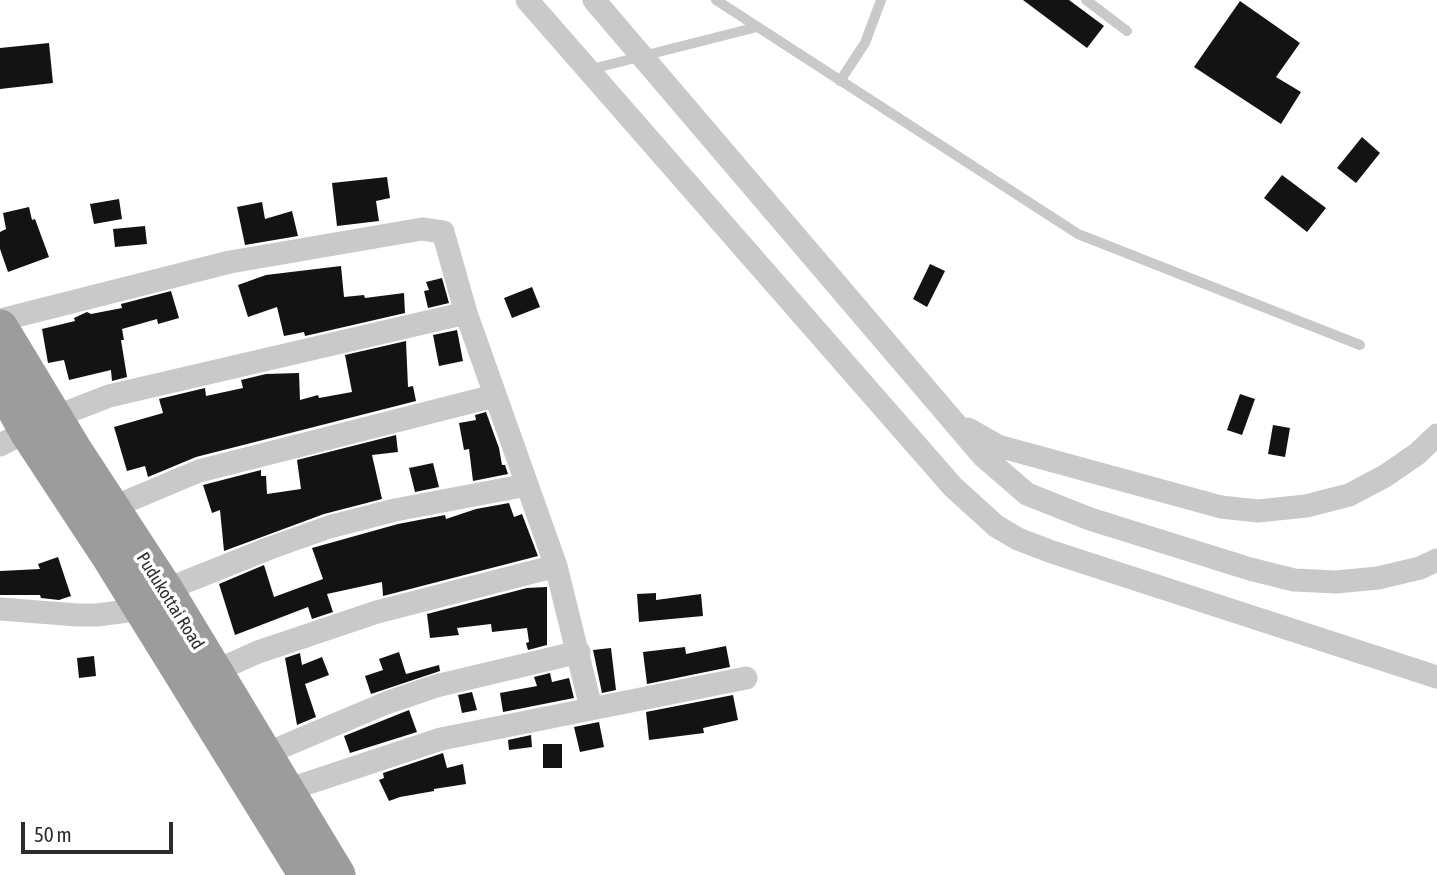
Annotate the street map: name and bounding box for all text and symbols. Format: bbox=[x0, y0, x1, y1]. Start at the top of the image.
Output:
street label: Pudukottai Road bbox=[132, 548, 208, 654]
scale bar bbox=[24, 808, 177, 852]
text: 50 m bbox=[34, 822, 72, 846]

